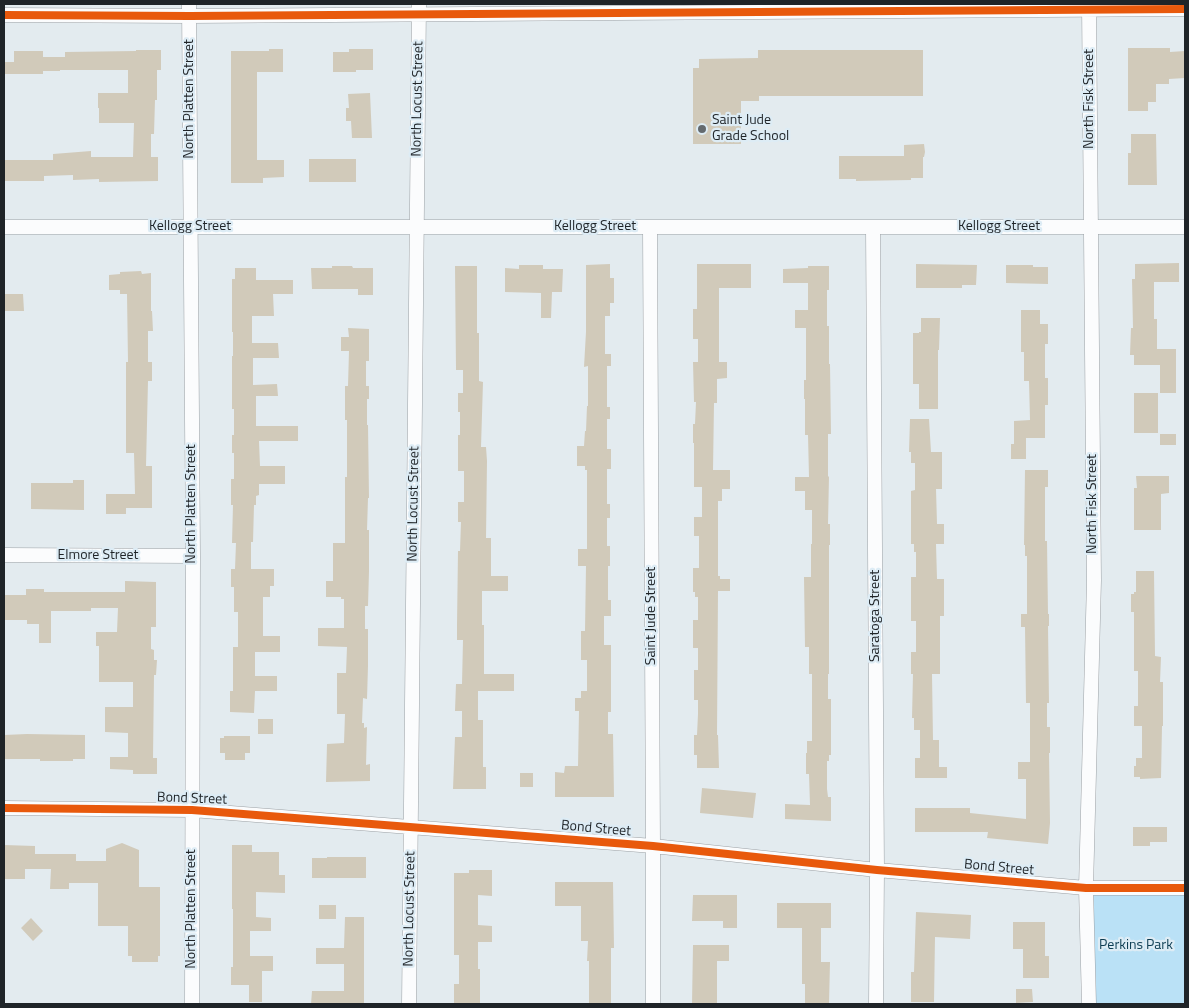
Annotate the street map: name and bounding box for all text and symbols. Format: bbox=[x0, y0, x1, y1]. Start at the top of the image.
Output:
street label: North Platten Street bbox=[182, 39, 198, 159]
street label: North Locust Street bbox=[409, 41, 427, 157]
street label: North Fisk Street bbox=[1082, 49, 1098, 149]
place label: Saint Jude Grade School bbox=[712, 113, 789, 146]
marker: Saint Jude Grade School bbox=[696, 123, 708, 135]
street label: Kellogg Street bbox=[149, 219, 231, 235]
street label: Kellogg Street bbox=[554, 219, 636, 235]
street label: Kellogg Street bbox=[958, 219, 1040, 235]
street label: North Platten Street bbox=[184, 444, 200, 564]
street label: North Locust Street bbox=[405, 446, 423, 562]
street label: North Fisk Street bbox=[1085, 454, 1101, 554]
street label: Elmore Street bbox=[57, 548, 139, 564]
street label: Saint Jude Street bbox=[644, 567, 660, 665]
street label: Saratoga Street bbox=[868, 570, 884, 662]
street label: Bond Street bbox=[157, 789, 227, 809]
street label: Bond Street bbox=[560, 818, 632, 840]
street label: North Platten Street bbox=[184, 849, 200, 969]
street label: North Locust Street bbox=[401, 851, 419, 967]
street label: Bond Street bbox=[963, 857, 1035, 879]
park label: Perkins Park bbox=[1099, 938, 1173, 954]

